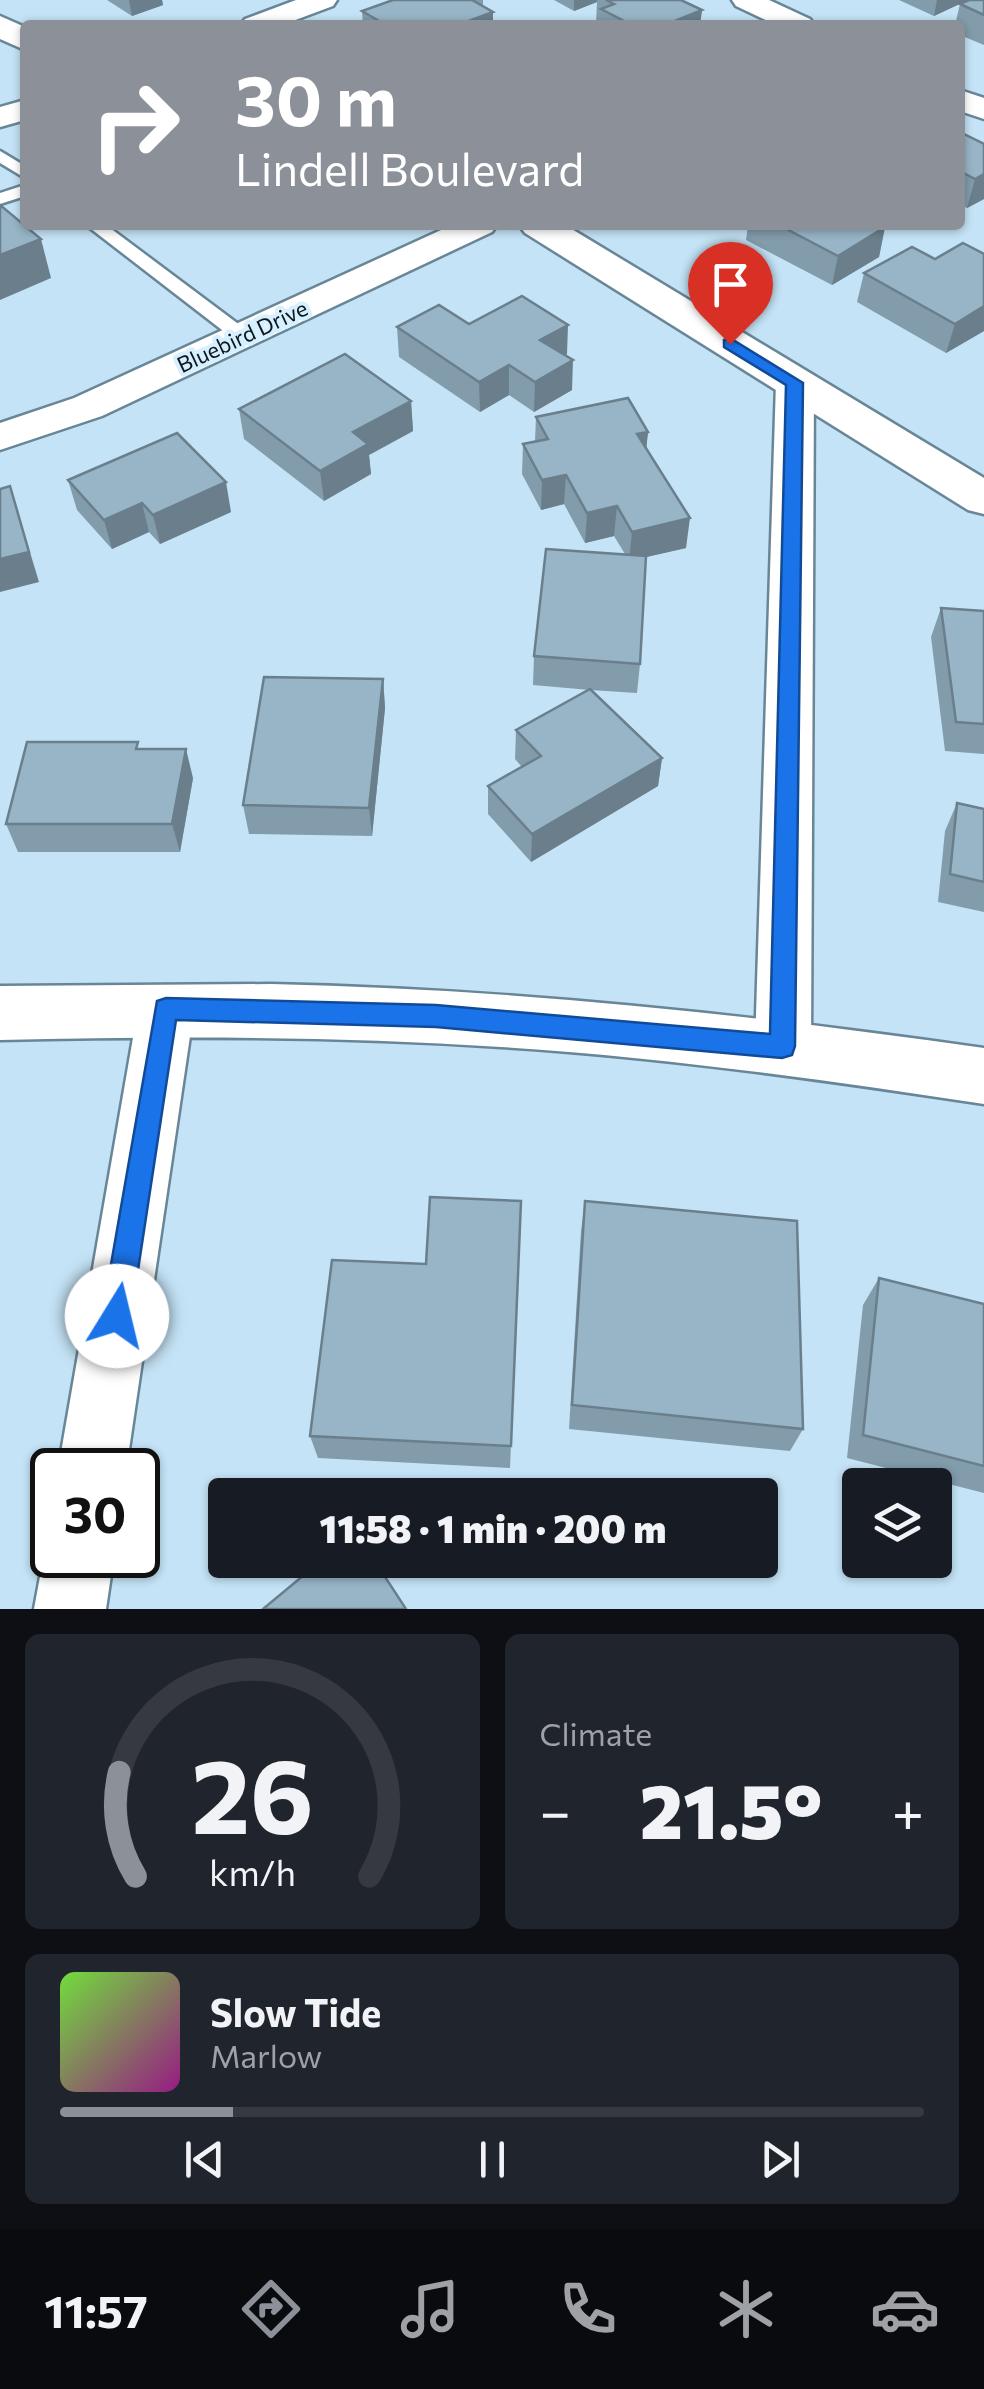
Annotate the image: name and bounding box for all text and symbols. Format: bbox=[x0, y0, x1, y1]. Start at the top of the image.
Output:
text: 30 m bbox=[235, 55, 397, 140]
icon: right bbox=[70, 60, 200, 190]
text: Lindell Boulevard bbox=[235, 140, 584, 195]
pin bbox=[688, 242, 773, 345]
icon: arrive bbox=[703, 257, 758, 312]
street label: Bluebird Drive bbox=[172, 294, 312, 378]
position arrow bbox=[65, 1264, 169, 1368]
speed limit sign: 30 bbox=[30, 1448, 160, 1578]
map controls bbox=[842, 1468, 952, 1578]
button: layers bbox=[842, 1468, 952, 1578]
text: 11:58 · 1 min · 200 m bbox=[320, 1504, 666, 1551]
text: Climate bbox=[540, 1713, 652, 1753]
text: 26 bbox=[191, 1728, 314, 1855]
text: 21.5° bbox=[640, 1763, 823, 1854]
text: − bbox=[540, 1776, 571, 1843]
text: + bbox=[892, 1776, 924, 1843]
text: km/h bbox=[209, 1850, 296, 1893]
text: Slow Tide bbox=[210, 1988, 381, 2035]
text: Marlow bbox=[210, 2035, 322, 2075]
icon: previous bbox=[177, 2132, 232, 2187]
icon: pause bbox=[465, 2132, 520, 2187]
icon: next bbox=[753, 2132, 808, 2187]
icon: directions bbox=[236, 2274, 306, 2344]
icon: music bbox=[395, 2274, 465, 2344]
icon: phone bbox=[553, 2274, 623, 2344]
icon: climate bbox=[711, 2274, 781, 2344]
icon: car bbox=[870, 2274, 940, 2344]
text: 11:57 bbox=[44, 2282, 148, 2337]

